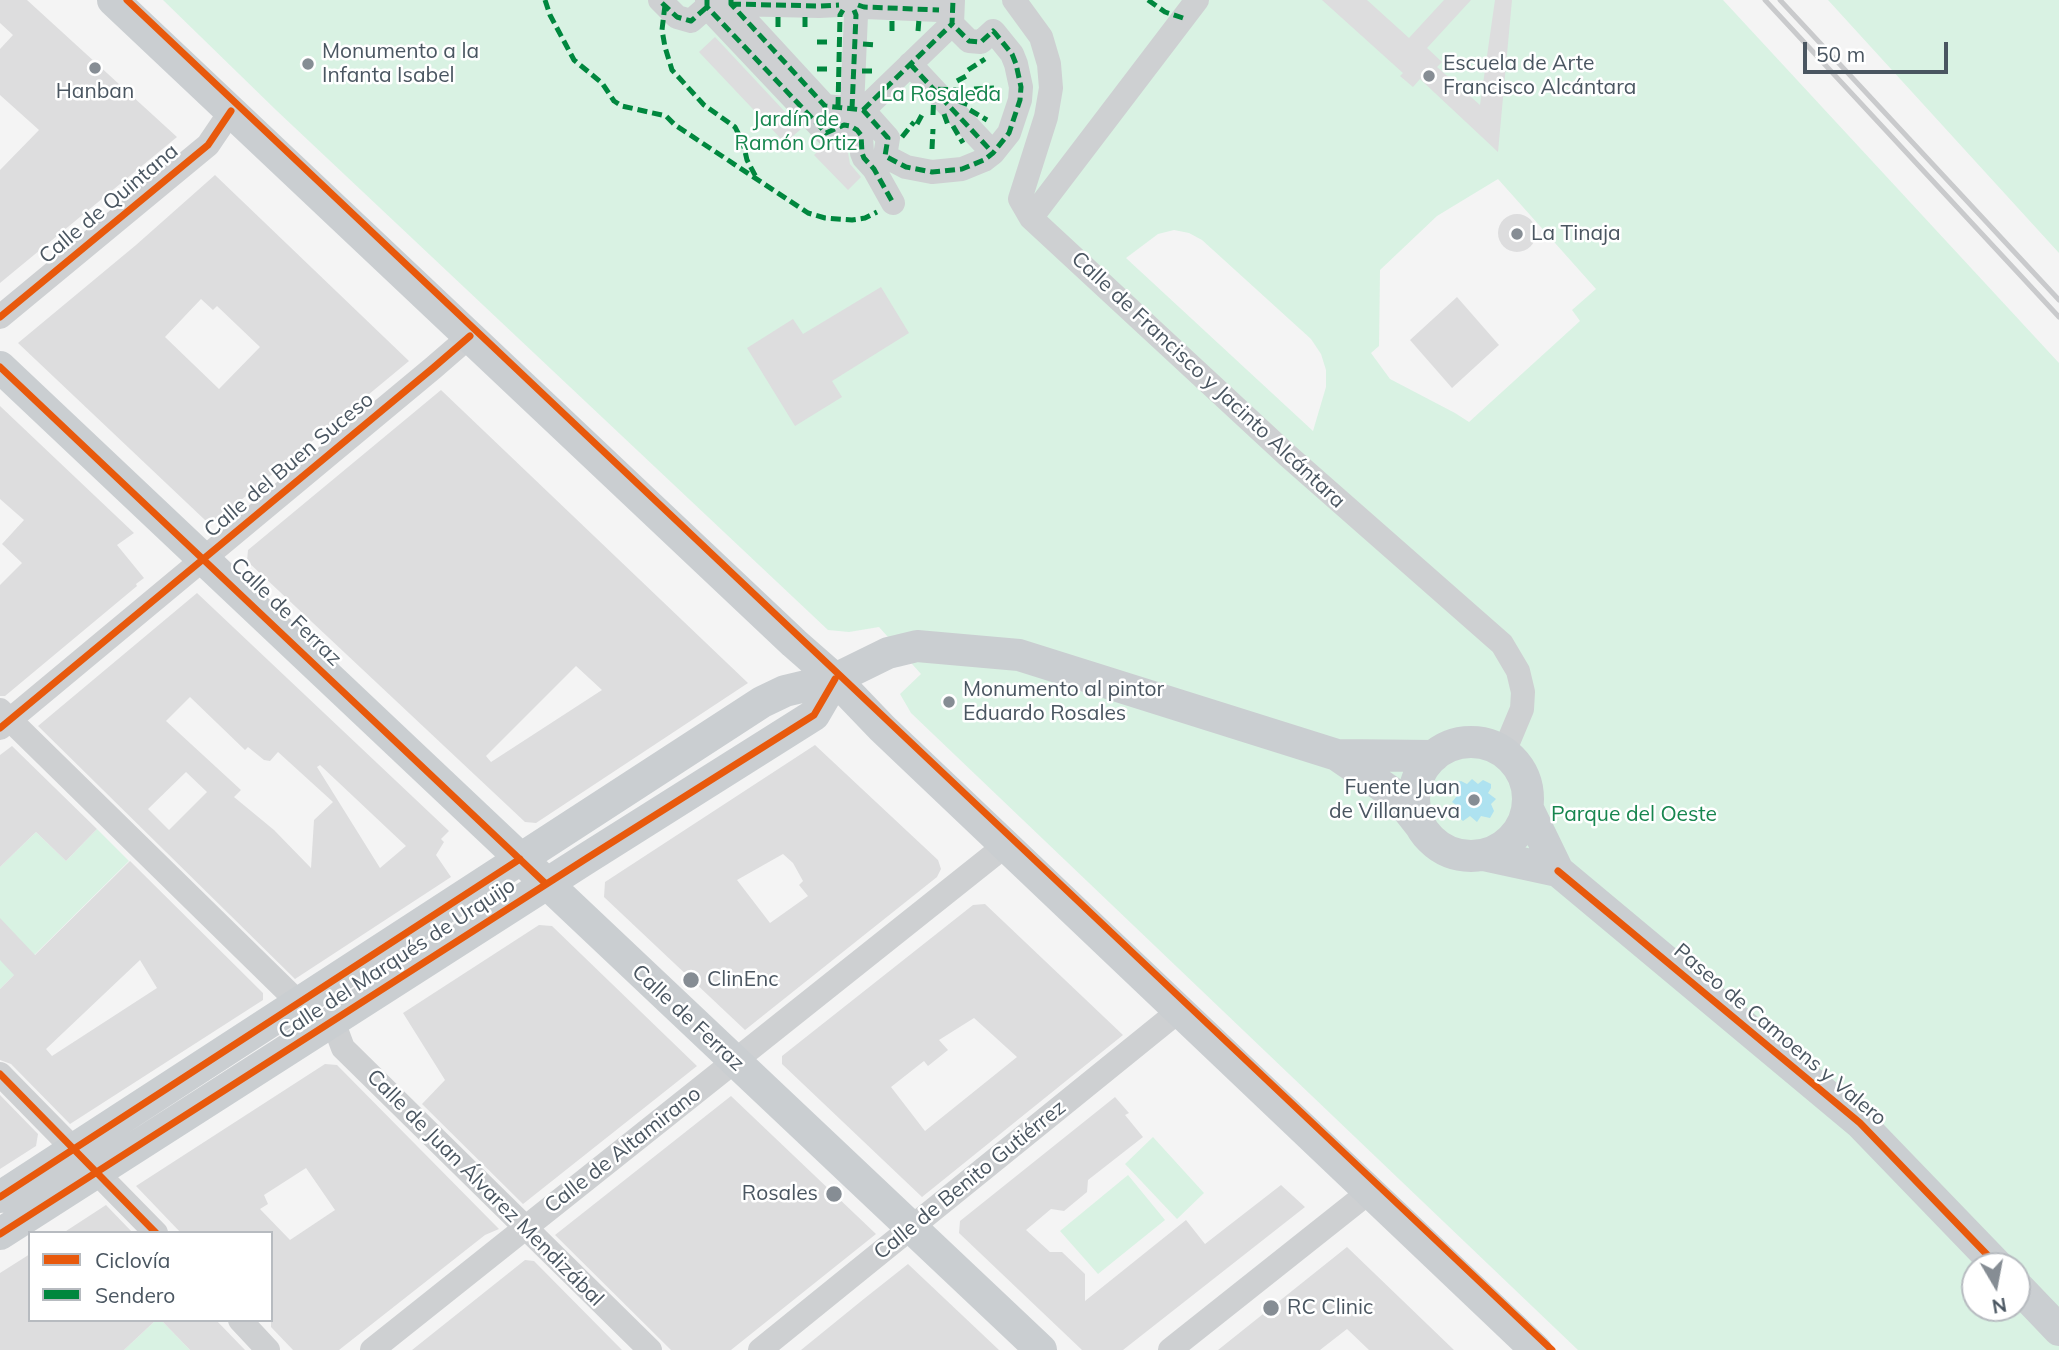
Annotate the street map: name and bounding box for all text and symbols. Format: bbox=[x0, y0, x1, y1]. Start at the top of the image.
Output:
scale bar bbox=[1807, 28, 1952, 72]
place label: Monumento a la Infanta Isabel bbox=[322, 39, 479, 89]
text: 50 m bbox=[1816, 41, 1865, 67]
place label: Escuela de Arte Francisco Alcántara bbox=[1443, 51, 1636, 101]
marker: Monumento a la Infanta Isabel bbox=[300, 56, 316, 72]
marker: Hanban bbox=[87, 60, 103, 76]
marker: Escuela de Arte Francisco Alcántara bbox=[1421, 68, 1437, 84]
place label: Hanban bbox=[56, 79, 134, 105]
park label: La Rosaleda bbox=[881, 82, 1001, 108]
park label: Jardín de Ramón Ortiz bbox=[735, 107, 857, 157]
street label: Calle de Quintana bbox=[34, 139, 184, 269]
place label: La Tinaja bbox=[1531, 221, 1621, 247]
marker: La Tinaja bbox=[1509, 226, 1525, 242]
street label: Calle de Francisco y Jacinto Alcántara bbox=[1066, 246, 1350, 514]
street label: Calle del Buen Suceso bbox=[199, 387, 379, 543]
street label: Calle de Ferraz bbox=[225, 553, 347, 671]
place label: Monumento al pintor Eduardo Rosales bbox=[963, 677, 1164, 727]
marker: Monumento al pintor Eduardo Rosales bbox=[941, 694, 957, 710]
place label: Fuente Juan de Villanueva bbox=[1329, 775, 1460, 825]
marker: Fuente Juan de Villanueva bbox=[1466, 792, 1482, 808]
park label: Parque del Oeste bbox=[1551, 802, 1717, 828]
street label: Calle del Marqués de Urquijo bbox=[274, 873, 520, 1045]
street label: Paseo de Camoens y Valero bbox=[1669, 939, 1891, 1131]
street label: Calle de Ferraz bbox=[627, 960, 749, 1076]
place label: ClinEnc bbox=[707, 967, 779, 993]
marker: ClinEnc bbox=[681, 970, 701, 990]
street label: Calle de Juan Álvarez Mendizábal bbox=[361, 1064, 609, 1312]
street label: Calle de Altamirano bbox=[540, 1081, 706, 1219]
street label: Calle de Benito Gutiérrez bbox=[869, 1095, 1071, 1265]
place label: Rosales bbox=[742, 1181, 818, 1207]
marker: Rosales bbox=[824, 1184, 844, 1204]
legend bbox=[28, 1231, 273, 1322]
text: Ciclovía bbox=[95, 1247, 170, 1273]
north arrow bbox=[1961, 1252, 2031, 1322]
text: Sendero bbox=[95, 1282, 175, 1308]
text: N bbox=[1990, 1293, 2008, 1319]
place label: RC Clinic bbox=[1287, 1295, 1373, 1321]
marker: RC Clinic bbox=[1261, 1298, 1281, 1318]

